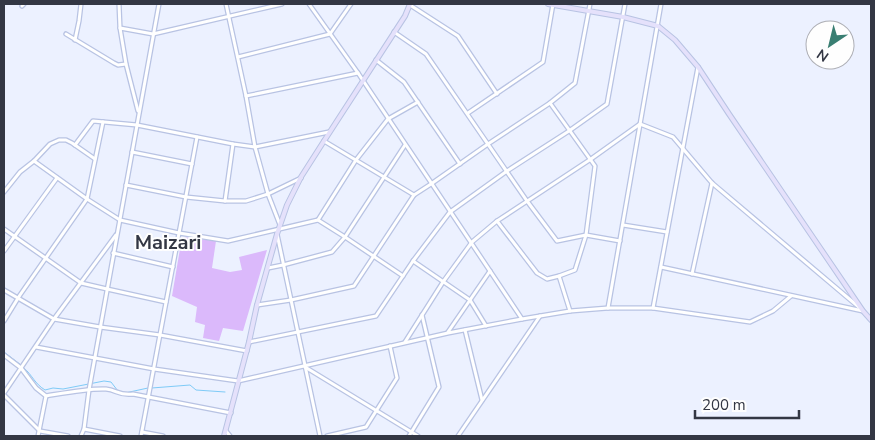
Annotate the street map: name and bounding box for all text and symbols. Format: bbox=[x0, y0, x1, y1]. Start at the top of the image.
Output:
north arrow bbox=[805, 20, 855, 70]
text: N bbox=[813, 44, 833, 66]
district label: Maizari bbox=[135, 229, 201, 256]
scale bar bbox=[695, 388, 799, 420]
text: 200 m bbox=[702, 395, 746, 415]

